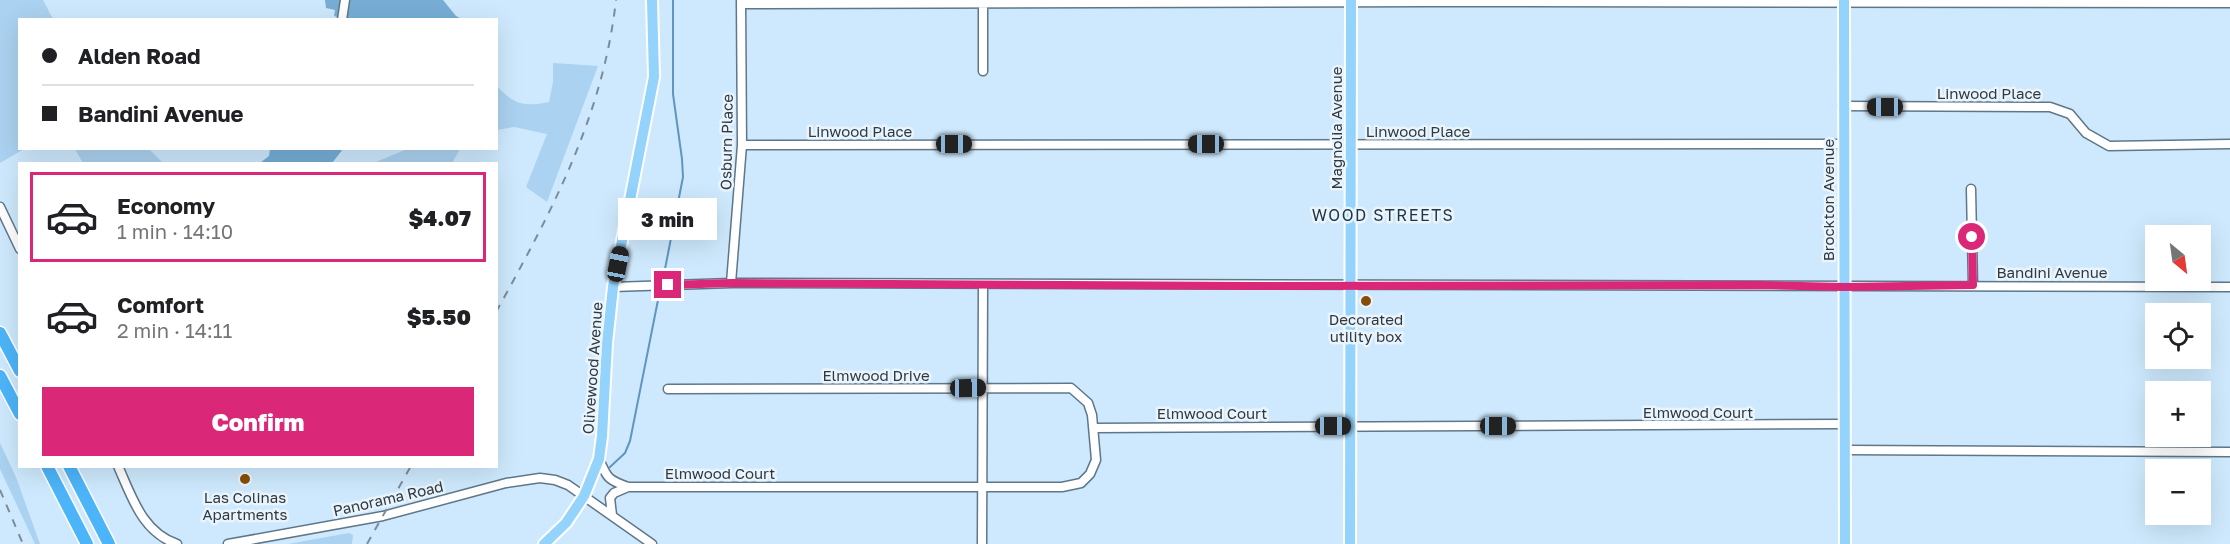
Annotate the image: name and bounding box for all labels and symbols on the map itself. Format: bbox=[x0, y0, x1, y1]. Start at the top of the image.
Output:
street label: Magnolia Avenue bbox=[1327, 66, 1345, 189]
street label: Linwood Place bbox=[1937, 84, 2042, 102]
street label: Osburn Place bbox=[716, 93, 736, 190]
car bbox=[1867, 98, 1903, 116]
street label: Linwood Place bbox=[808, 122, 913, 140]
street label: Linwood Place bbox=[1366, 122, 1471, 140]
car bbox=[936, 135, 972, 153]
car bbox=[1188, 135, 1224, 153]
street label: Brockton Avenue bbox=[1819, 138, 1837, 261]
callout: 3 min bbox=[618, 198, 718, 240]
district label: WOOD STREETS bbox=[1312, 205, 1454, 225]
route start bbox=[1958, 223, 1985, 250]
north arrow bbox=[2145, 225, 2211, 291]
car bbox=[606, 245, 630, 283]
street label: Bandini Avenue bbox=[1997, 263, 2108, 281]
route end bbox=[654, 271, 681, 298]
marker: Decorated utility box bbox=[1359, 294, 1373, 308]
street label: Olivewood Avenue bbox=[578, 301, 606, 435]
place label: Decorated utility box bbox=[1329, 310, 1403, 345]
street label: Elmwood Drive bbox=[822, 366, 930, 384]
car bbox=[950, 379, 986, 397]
street label: Elmwood Court bbox=[1643, 403, 1753, 421]
street label: Elmwood Court bbox=[1157, 404, 1267, 422]
car bbox=[1315, 417, 1351, 435]
car bbox=[1480, 417, 1516, 435]
street label: Elmwood Court bbox=[665, 464, 775, 482]
marker: Las Colinas Apartments bbox=[238, 472, 252, 486]
street label: Panorama Road bbox=[331, 477, 445, 519]
place label: Las Colinas Apartments bbox=[203, 488, 287, 523]

